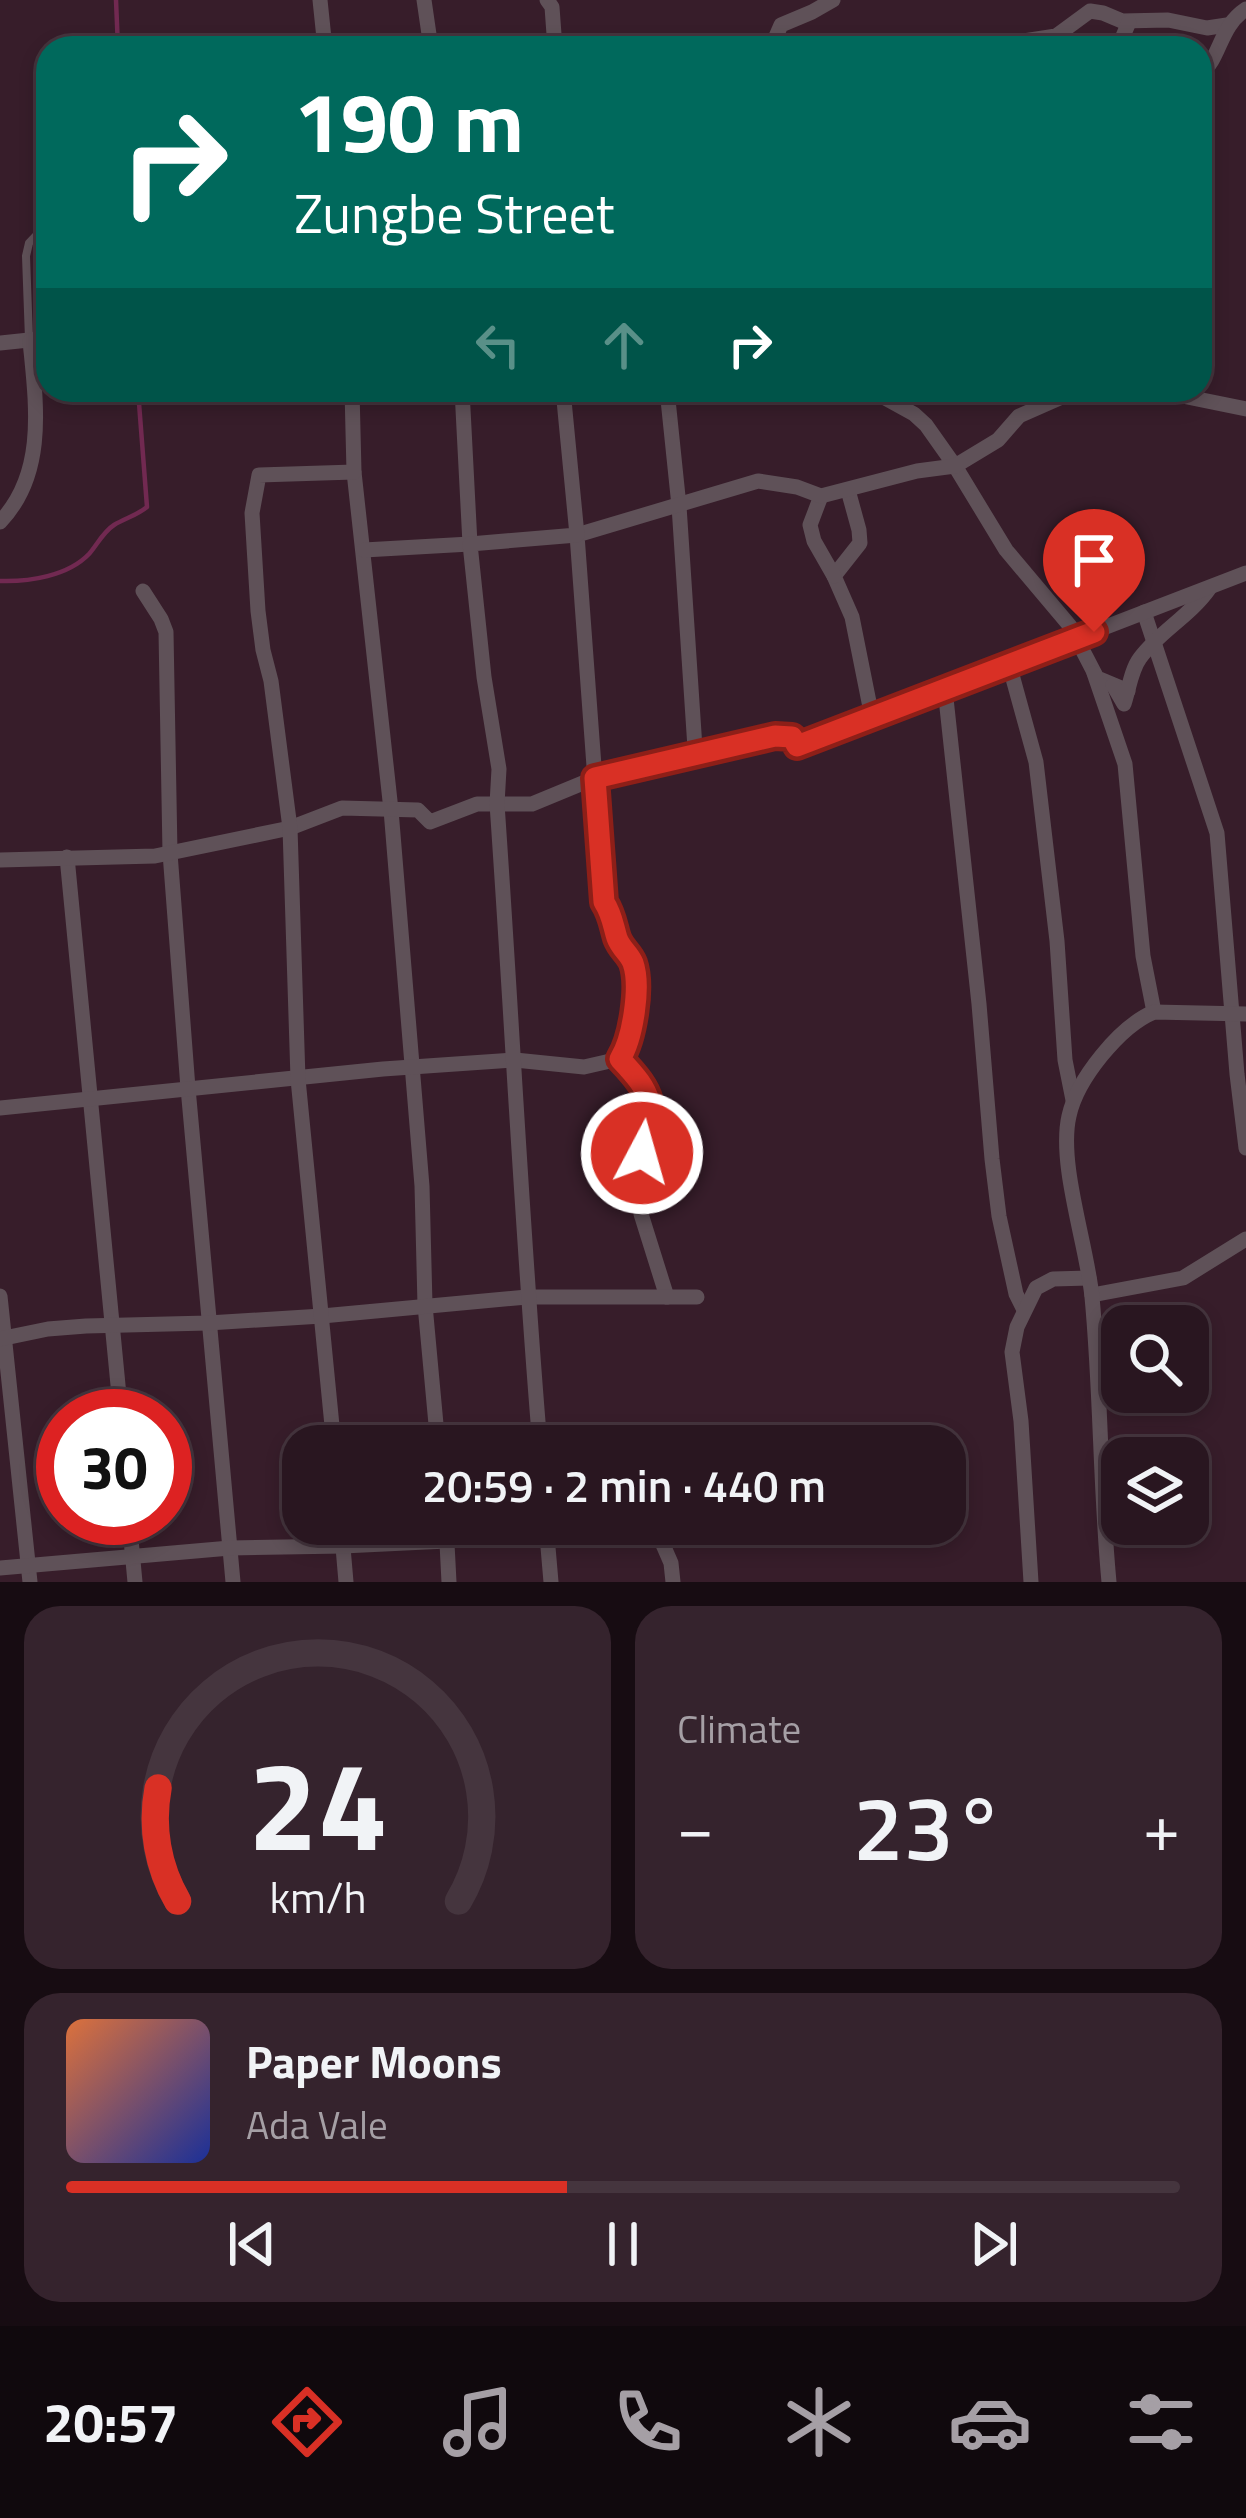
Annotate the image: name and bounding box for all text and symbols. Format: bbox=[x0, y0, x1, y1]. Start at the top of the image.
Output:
text: 190 m bbox=[294, 57, 524, 185]
icon: right bbox=[96, 84, 252, 240]
text: Zungbe Street bbox=[294, 172, 615, 254]
icon: left bbox=[465, 312, 531, 378]
icon: ahead bbox=[591, 312, 657, 378]
icon: right bbox=[717, 312, 783, 378]
pin bbox=[1043, 509, 1145, 632]
icon: arrive bbox=[1061, 527, 1127, 593]
position arrow bbox=[579, 1090, 705, 1216]
map controls bbox=[1101, 1305, 1209, 1545]
button: search bbox=[1101, 1305, 1209, 1413]
speed limit sign: 30 bbox=[36, 1389, 192, 1545]
button: layers bbox=[1101, 1437, 1209, 1545]
text: 20:59 · 2 min · 440 m bbox=[422, 1451, 826, 1519]
text: Climate bbox=[677, 1699, 801, 1758]
text: 24 bbox=[248, 1709, 387, 1898]
text: 23° bbox=[853, 1758, 1004, 1895]
text: − bbox=[677, 1776, 714, 1877]
text: + bbox=[1143, 1776, 1180, 1877]
text: km/h bbox=[269, 1863, 366, 1929]
text: Paper Moons bbox=[246, 2027, 502, 2095]
text: Ada Vale bbox=[246, 2095, 388, 2154]
icon: previous bbox=[219, 2211, 285, 2277]
icon: pause bbox=[590, 2211, 656, 2277]
icon: next bbox=[961, 2211, 1027, 2277]
icon: directions bbox=[265, 2380, 349, 2464]
icon: music bbox=[436, 2380, 520, 2464]
icon: phone bbox=[606, 2380, 690, 2464]
icon: climate bbox=[777, 2380, 861, 2464]
icon: car bbox=[948, 2380, 1032, 2464]
icon: filters bbox=[1119, 2380, 1203, 2464]
text: 20:57 bbox=[43, 2381, 178, 2463]

